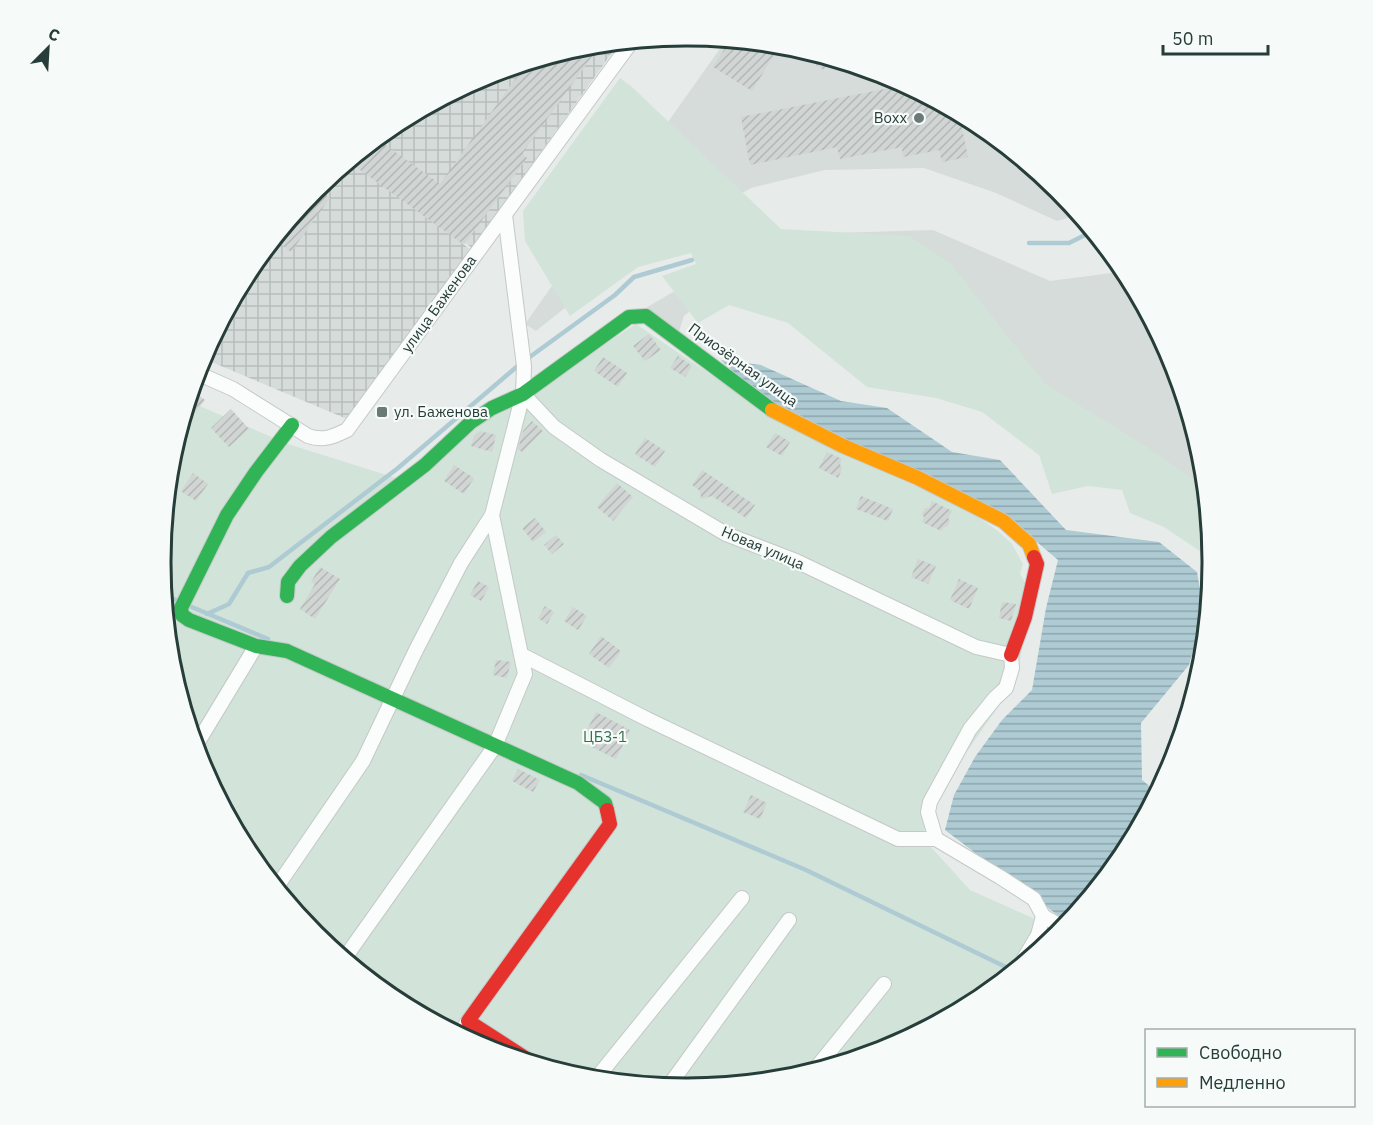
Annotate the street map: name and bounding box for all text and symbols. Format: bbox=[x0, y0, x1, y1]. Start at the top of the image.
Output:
north arrow bbox=[18, 18, 78, 78]
scale bar bbox=[1163, 18, 1268, 56]
text: С bbox=[45, 23, 63, 46]
text: 50 m bbox=[1172, 27, 1214, 50]
place label: Boxx bbox=[874, 108, 907, 127]
marker: Boxx bbox=[912, 111, 926, 125]
street label: улица Баженова bbox=[397, 251, 480, 356]
street label: Приозёрная улица bbox=[685, 319, 802, 411]
place label: ул. Баженова bbox=[394, 402, 488, 421]
marker: ул. Баженова bbox=[375, 405, 389, 419]
street label: Новая улица bbox=[719, 522, 808, 574]
park label: ЦБЗ-1 bbox=[583, 727, 627, 746]
legend bbox=[1145, 1029, 1355, 1107]
text: Свободно bbox=[1199, 1041, 1282, 1064]
text: Медленно bbox=[1199, 1071, 1286, 1094]

